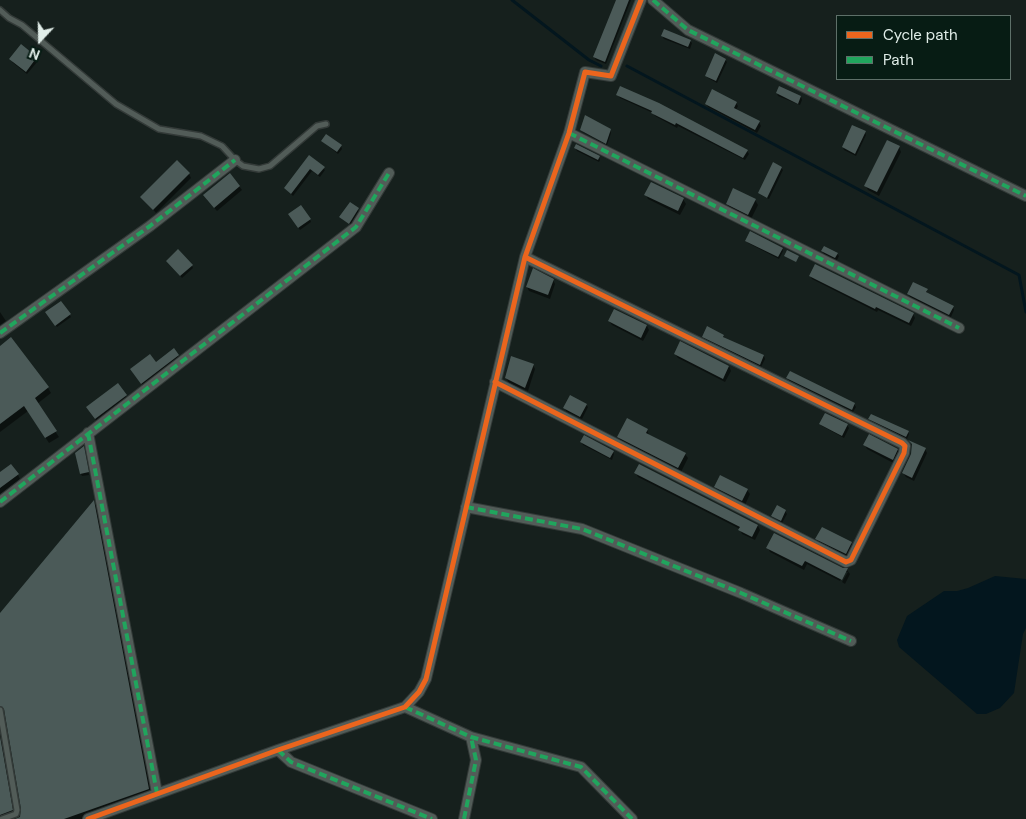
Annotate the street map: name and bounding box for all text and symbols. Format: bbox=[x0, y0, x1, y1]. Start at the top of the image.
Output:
north arrow bbox=[15, 15, 65, 65]
legend bbox=[836, 15, 1011, 80]
text: Cycle path bbox=[883, 25, 958, 45]
text: N bbox=[27, 44, 43, 64]
text: Path bbox=[883, 50, 914, 70]

